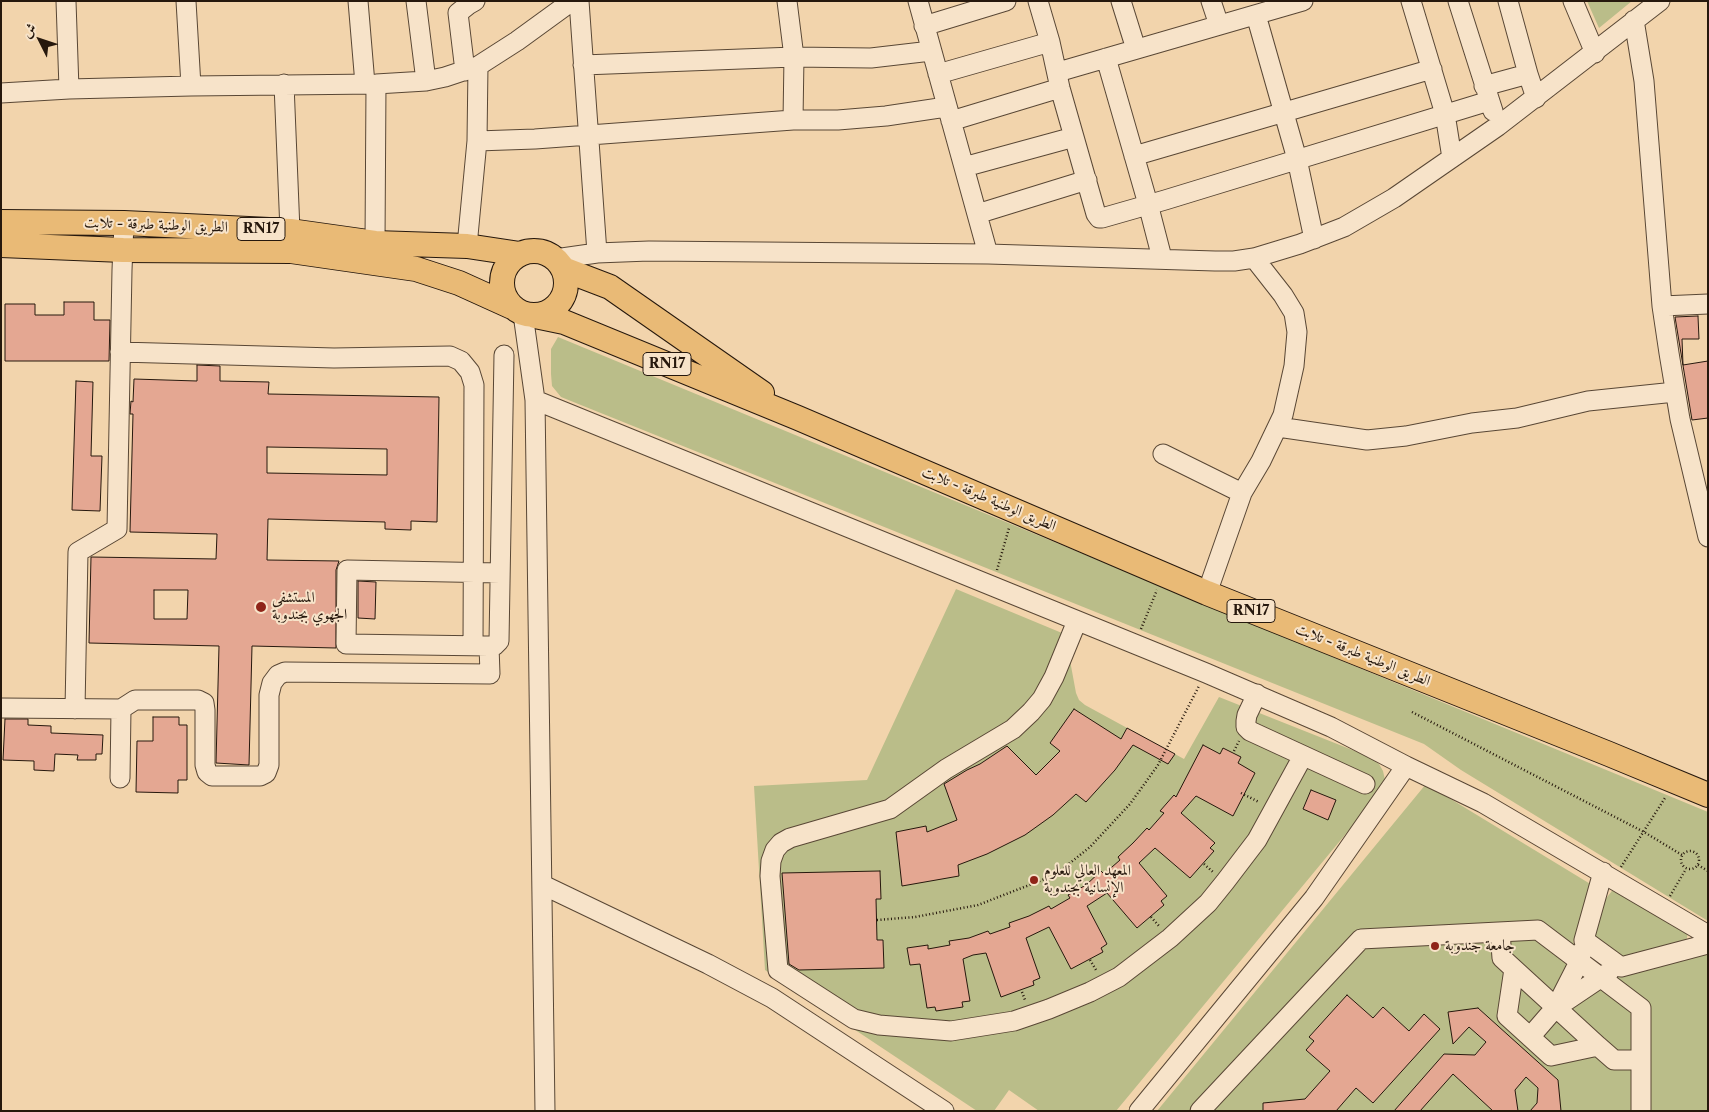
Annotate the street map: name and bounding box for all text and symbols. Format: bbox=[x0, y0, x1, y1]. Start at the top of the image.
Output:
north arrow bbox=[15, 15, 65, 65]
text: ش bbox=[17, 19, 40, 41]
street label: الطريق الوطنية طبرقة - تلابت bbox=[84, 213, 228, 237]
road number: RN17 bbox=[237, 218, 285, 240]
road number: RN17 bbox=[643, 352, 691, 376]
street label: الطريق الوطنية طبرقة - تلابت bbox=[919, 463, 1059, 535]
place label: المستشفى الجهوي بجندوبة bbox=[272, 589, 347, 624]
marker: المستشفى الجهوي بجندوبة bbox=[254, 600, 268, 614]
road number: RN17 bbox=[1227, 600, 1275, 622]
street label: الطريق الوطنية طبرقة - تلابت bbox=[1293, 620, 1433, 690]
place label: المعهد العالي للعلوم الإنسانية بجندوبة bbox=[1044, 862, 1131, 897]
marker: المعهد العالي للعلوم الإنسانية بجندوبة bbox=[1028, 874, 1040, 886]
place label: جامعة جندوبة bbox=[1445, 937, 1515, 955]
marker: جامعة جندوبة bbox=[1429, 940, 1441, 952]

